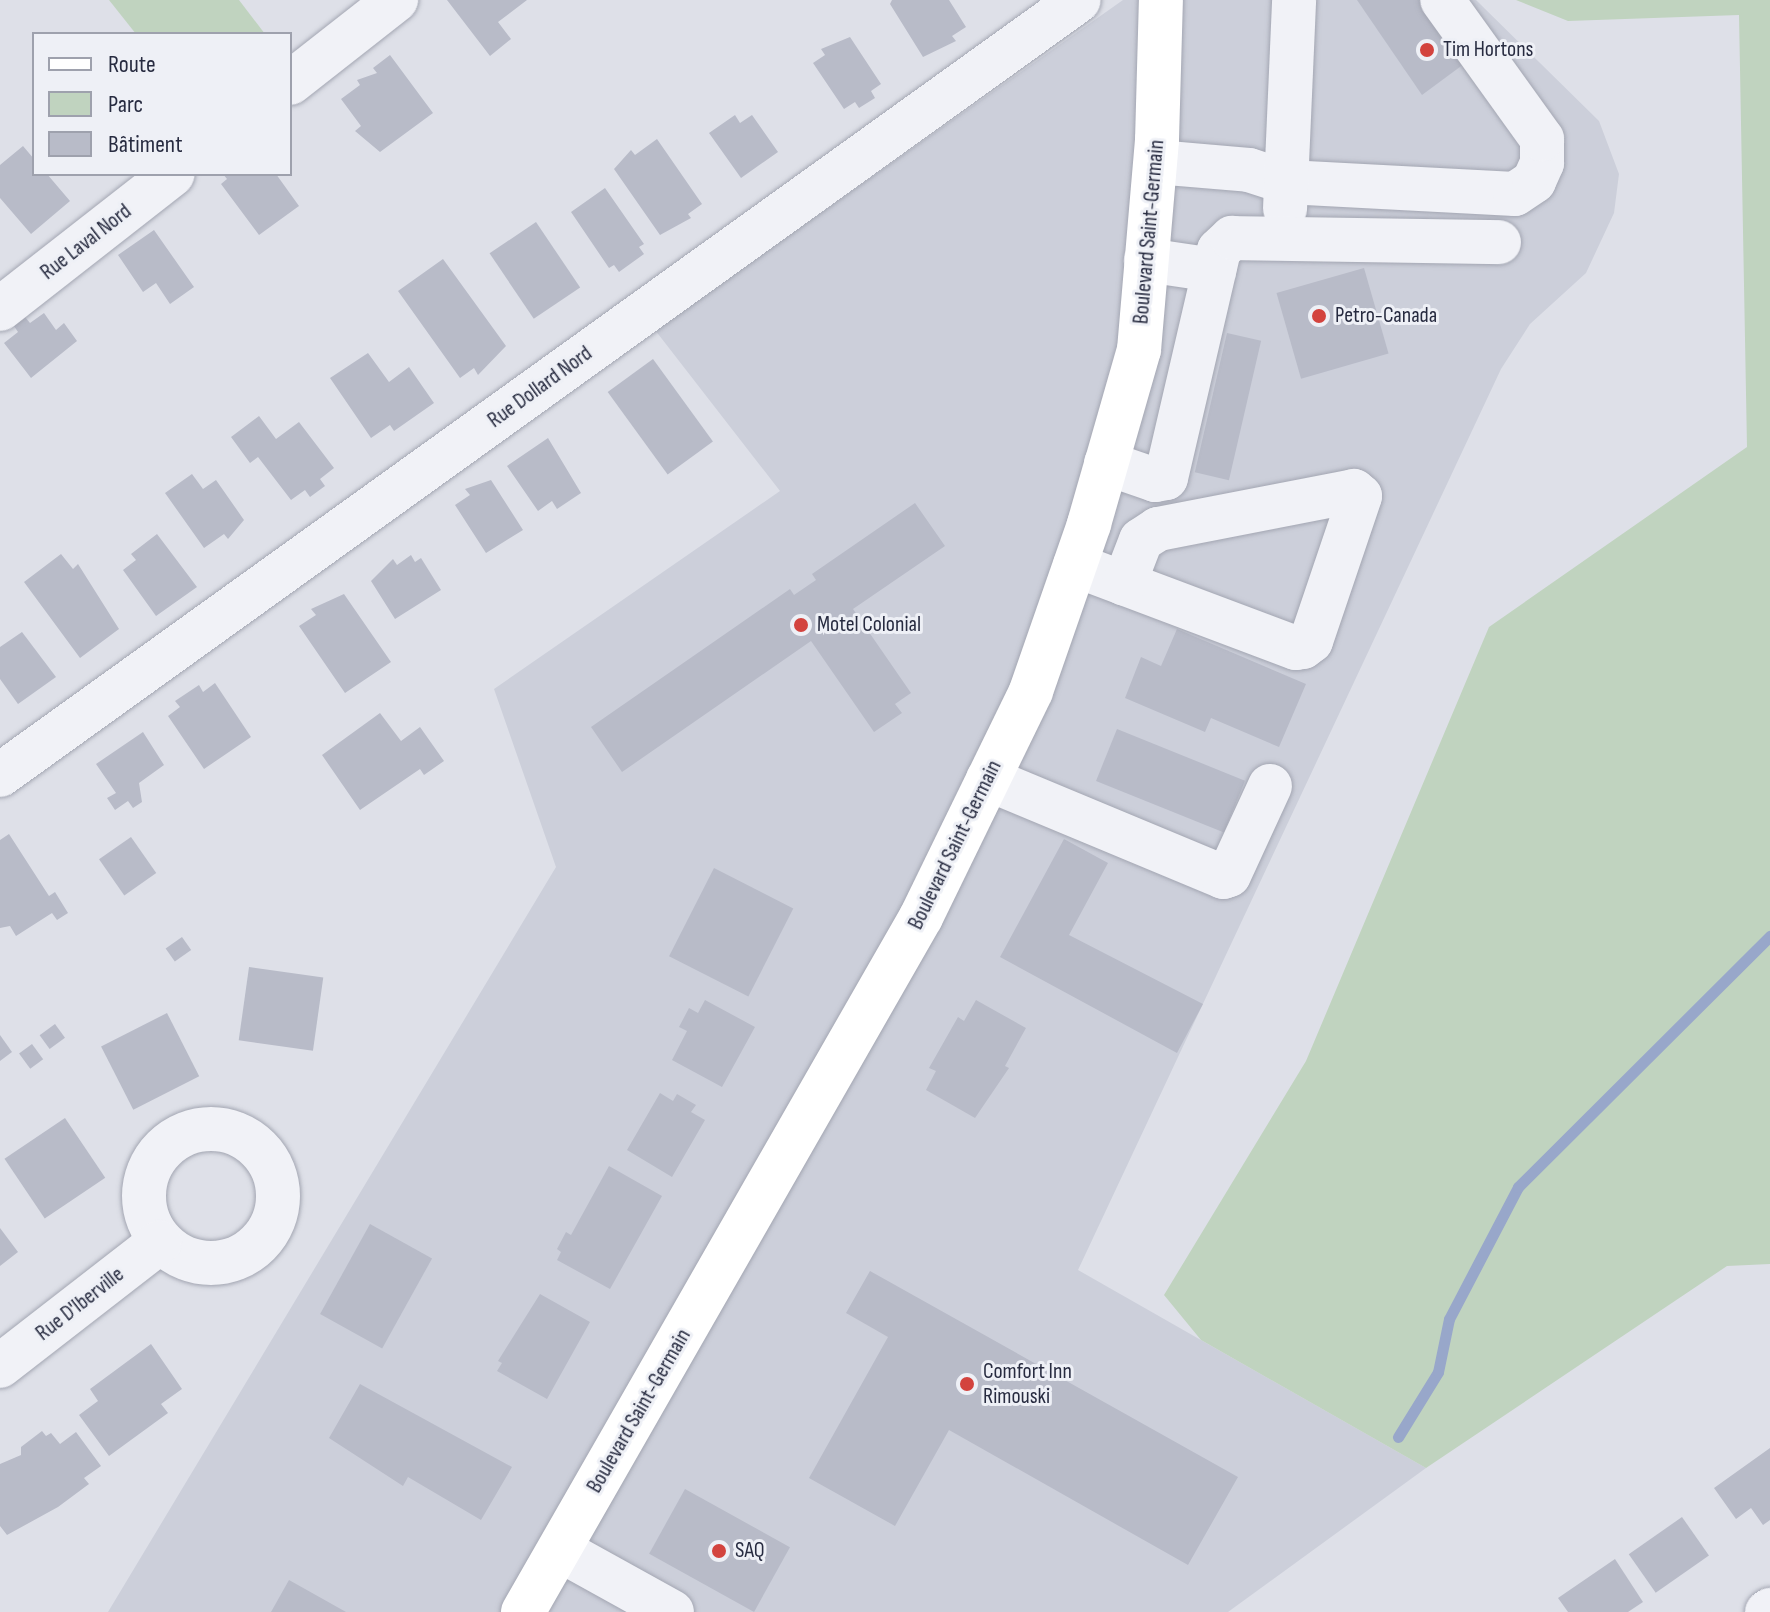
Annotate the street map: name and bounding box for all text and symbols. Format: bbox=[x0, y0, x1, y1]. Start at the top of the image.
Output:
legend bbox=[32, 32, 292, 176]
place label: Tim Hortons bbox=[1443, 37, 1534, 63]
marker: Tim Hortons bbox=[1418, 41, 1436, 59]
text: Route bbox=[108, 50, 156, 79]
text: Parc bbox=[108, 90, 143, 119]
text: Bâtiment bbox=[108, 130, 183, 159]
street label: Boulevard Saint-Germain bbox=[1128, 139, 1170, 325]
street label: Rue Laval Nord bbox=[35, 198, 137, 286]
place label: Petro-Canada bbox=[1335, 303, 1437, 329]
marker: Petro-Canada bbox=[1310, 307, 1328, 325]
street label: Rue Dollard Nord bbox=[483, 340, 597, 434]
place label: Motel Colonial bbox=[817, 612, 921, 638]
marker: Motel Colonial bbox=[792, 616, 810, 634]
street label: Boulevard Saint-Germain bbox=[903, 756, 1007, 934]
street label: Rue D'Iberville bbox=[31, 1261, 129, 1347]
street label: Boulevard Saint-Germain bbox=[581, 1324, 697, 1498]
place label: Comfort Inn Rimouski bbox=[983, 1358, 1072, 1410]
marker: Comfort Inn Rimouski bbox=[958, 1375, 976, 1393]
place label: SAQ bbox=[735, 1538, 765, 1564]
marker: SAQ bbox=[710, 1542, 728, 1560]

